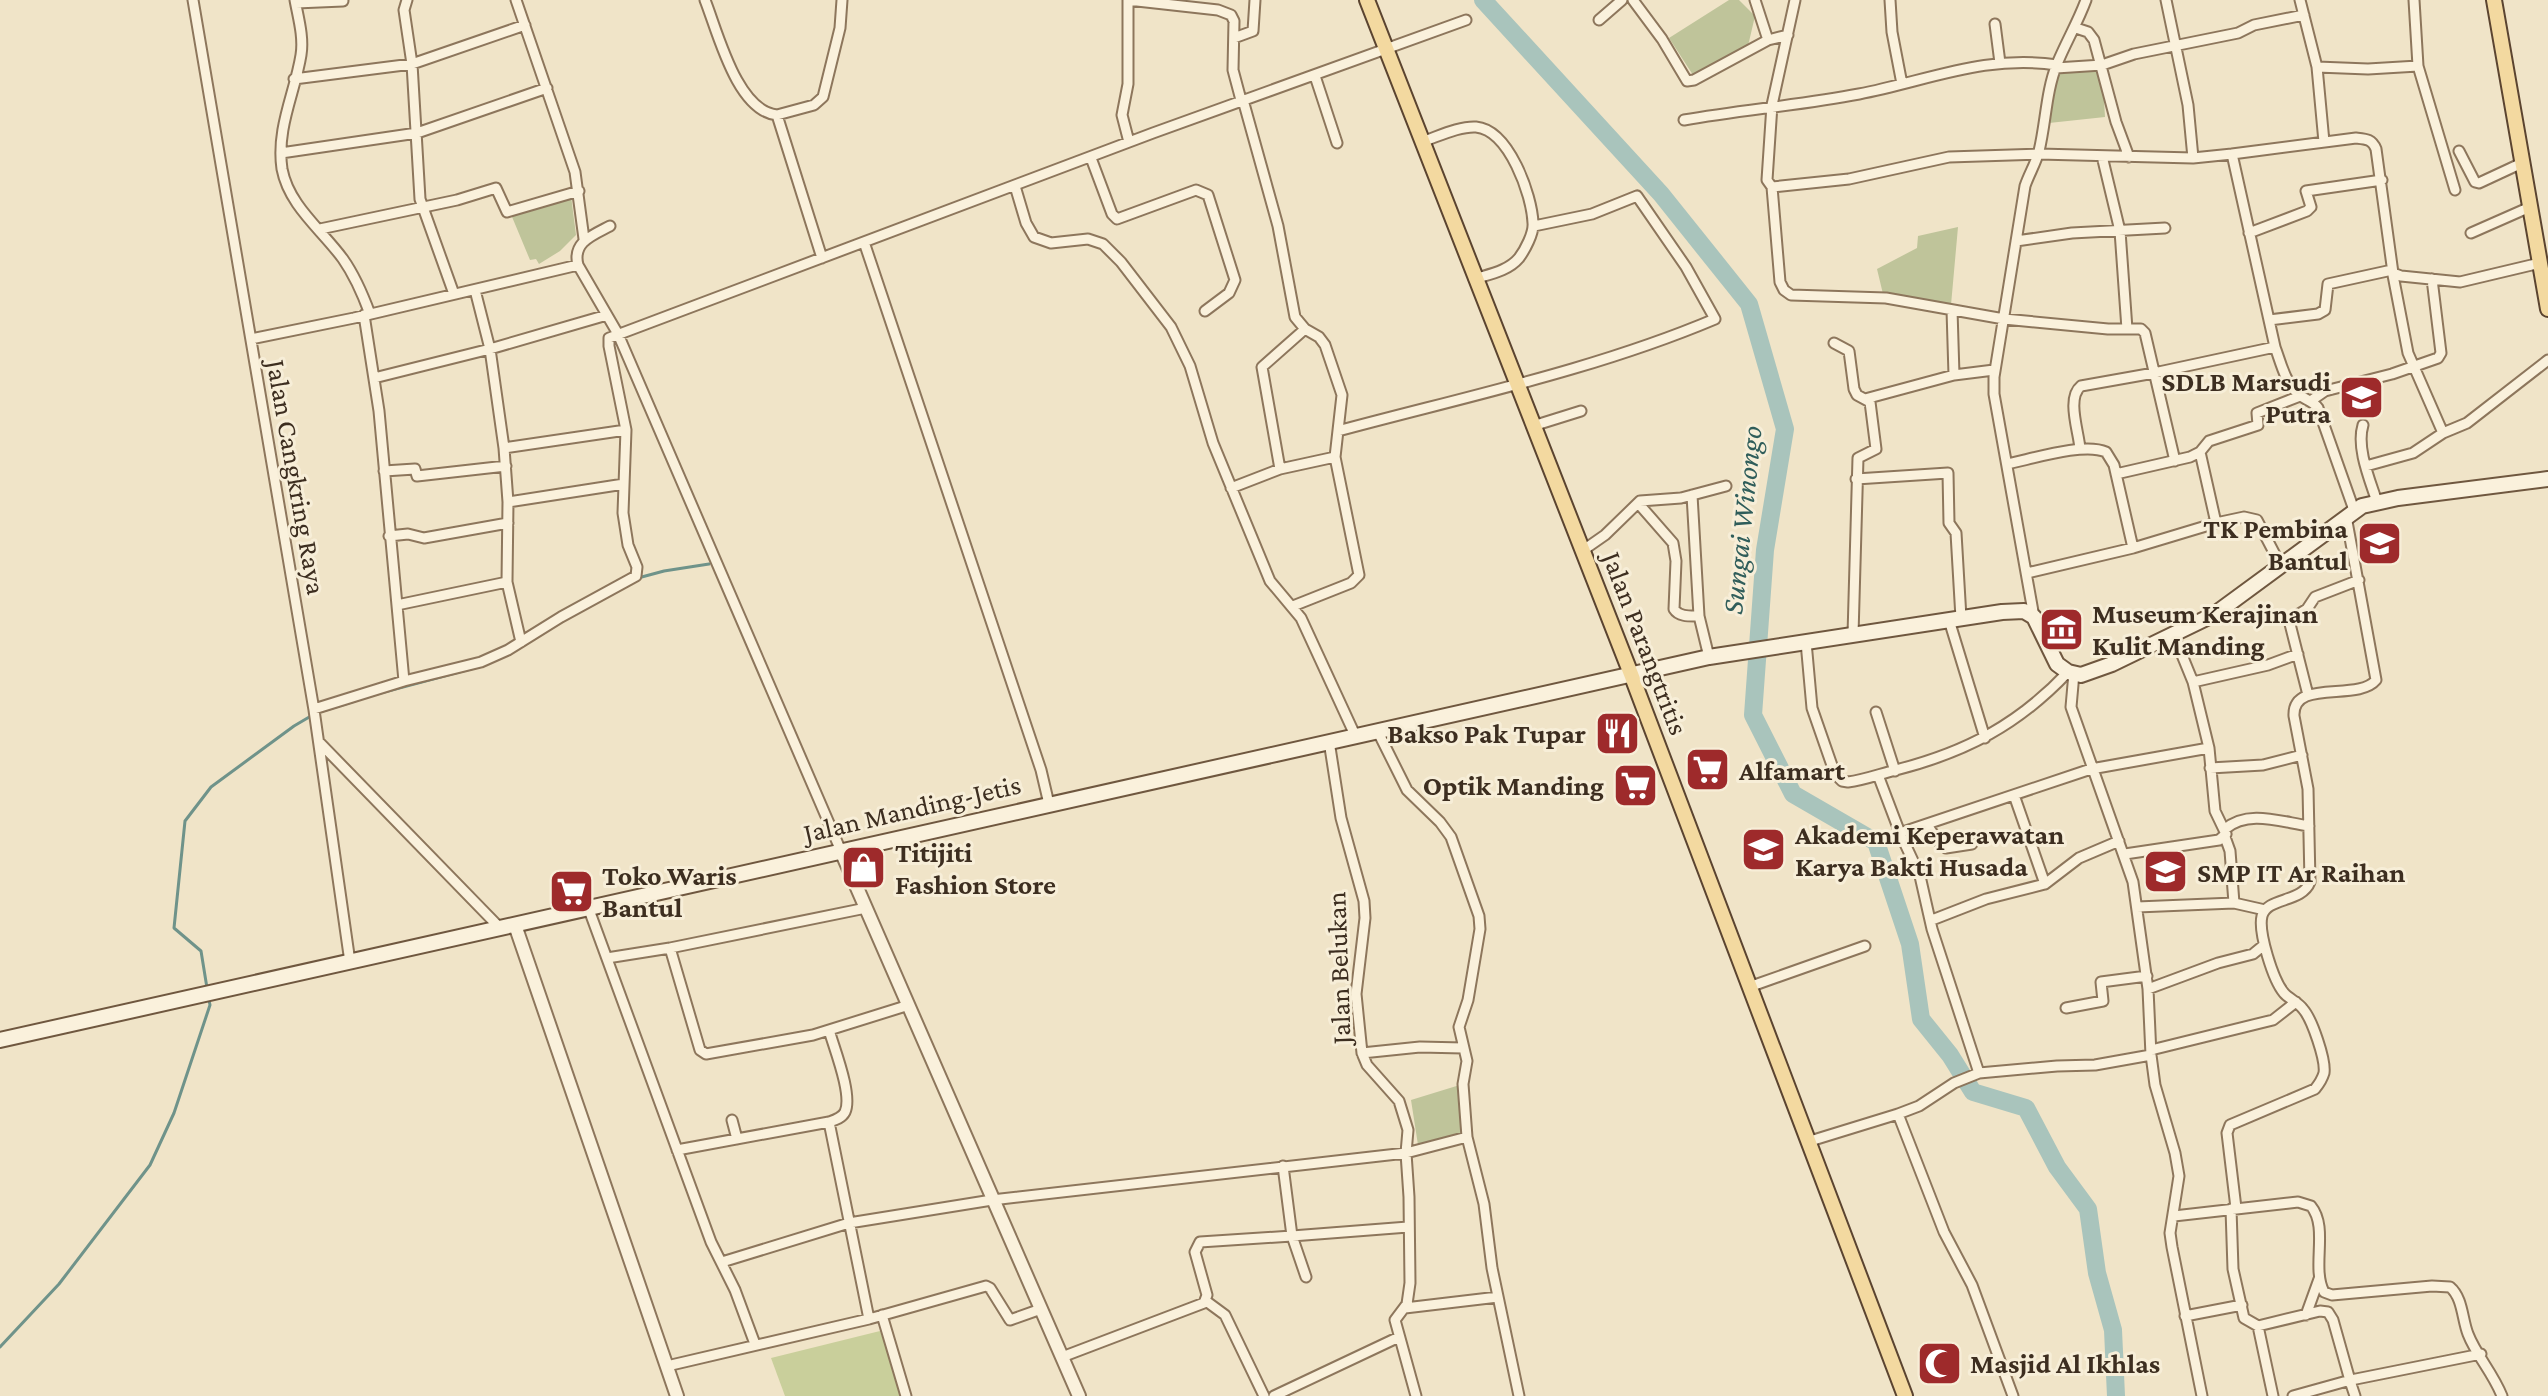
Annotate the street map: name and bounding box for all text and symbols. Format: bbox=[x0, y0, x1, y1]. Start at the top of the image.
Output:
street label: Jalan Cangkring Raya bbox=[260, 354, 332, 597]
place label: SDLB Marsudi Putra bbox=[2161, 366, 2331, 429]
school or university icon: SDLB Marsudi Putra bbox=[2338, 373, 2386, 421]
water label: Sungai Winongo bbox=[1715, 424, 1769, 616]
place label: TK Pembina Bantul bbox=[2203, 513, 2348, 576]
school or university icon: TK Pembina Bantul bbox=[2355, 520, 2403, 568]
street label: Jalan Parangtritis bbox=[1595, 544, 1695, 739]
place label: Museum Kerajinan Kulit Manding bbox=[2092, 598, 2318, 661]
museum icon: Museum Kerajinan Kulit Manding bbox=[2037, 605, 2085, 653]
restaurant icon: Bakso Pak Tupar bbox=[1593, 709, 1641, 757]
place label: Bakso Pak Tupar bbox=[1387, 718, 1586, 749]
supermarket icon: Alfamart bbox=[1684, 746, 1732, 794]
place label: Alfamart bbox=[1738, 755, 1846, 786]
supermarket icon: Optik Manding bbox=[1611, 761, 1659, 809]
street label: Jalan Manding-Jetis bbox=[798, 768, 1024, 849]
place label: Optik Manding bbox=[1423, 770, 1604, 801]
place label: Akademi Keperawatan Karya Bakti Husada bbox=[1794, 819, 2064, 882]
school or university icon: Akademi Keperawatan Karya Bakti Husada bbox=[1740, 826, 1788, 874]
place label: Titijiti Fashion Store bbox=[895, 837, 1056, 900]
shop icon: Titijiti Fashion Store bbox=[840, 844, 888, 892]
school or university icon: SMP IT Ar Raihan bbox=[2142, 848, 2190, 896]
place label: SMP IT Ar Raihan bbox=[2197, 857, 2405, 888]
place label: Toko Waris Bantul bbox=[602, 860, 737, 923]
supermarket icon: Toko Waris Bantul bbox=[547, 867, 595, 915]
street label: Jalan Belukan bbox=[1320, 891, 1357, 1048]
mosque icon: Masjid Al Ikhlas bbox=[1915, 1339, 1963, 1387]
place label: Masjid Al Ikhlas bbox=[1970, 1348, 2160, 1379]

